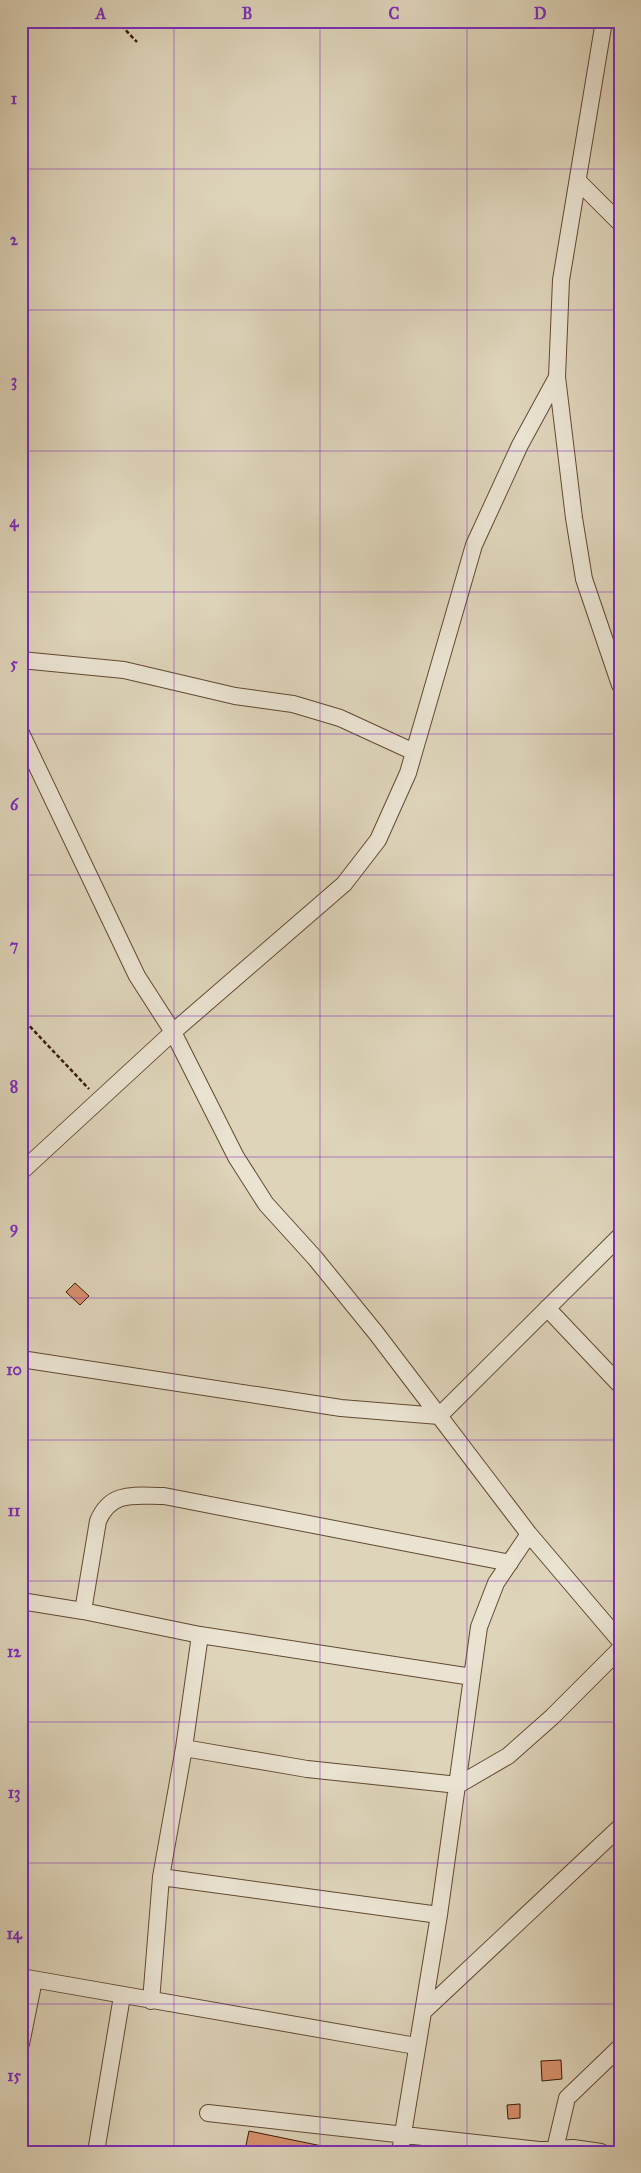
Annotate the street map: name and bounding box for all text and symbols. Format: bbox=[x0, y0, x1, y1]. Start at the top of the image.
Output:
text: A bbox=[95, 4, 107, 23]
text: B bbox=[242, 4, 252, 23]
text: C bbox=[389, 4, 400, 23]
text: D bbox=[534, 4, 547, 23]
text: 1 bbox=[11, 89, 18, 108]
text: 2 bbox=[10, 230, 19, 249]
text: 3 bbox=[11, 371, 17, 391]
text: 4 bbox=[10, 512, 20, 532]
text: 5 bbox=[10, 654, 18, 673]
text: 6 bbox=[10, 795, 19, 814]
text: 7 bbox=[10, 936, 19, 955]
text: 8 bbox=[10, 1077, 18, 1096]
text: 9 bbox=[10, 1218, 18, 1238]
text: 10 bbox=[6, 1360, 22, 1379]
text: 11 bbox=[8, 1501, 21, 1520]
text: 12 bbox=[7, 1642, 22, 1661]
text: 13 bbox=[8, 1783, 20, 1803]
text: 14 bbox=[6, 1924, 23, 1944]
text: 15 bbox=[7, 2066, 21, 2085]

